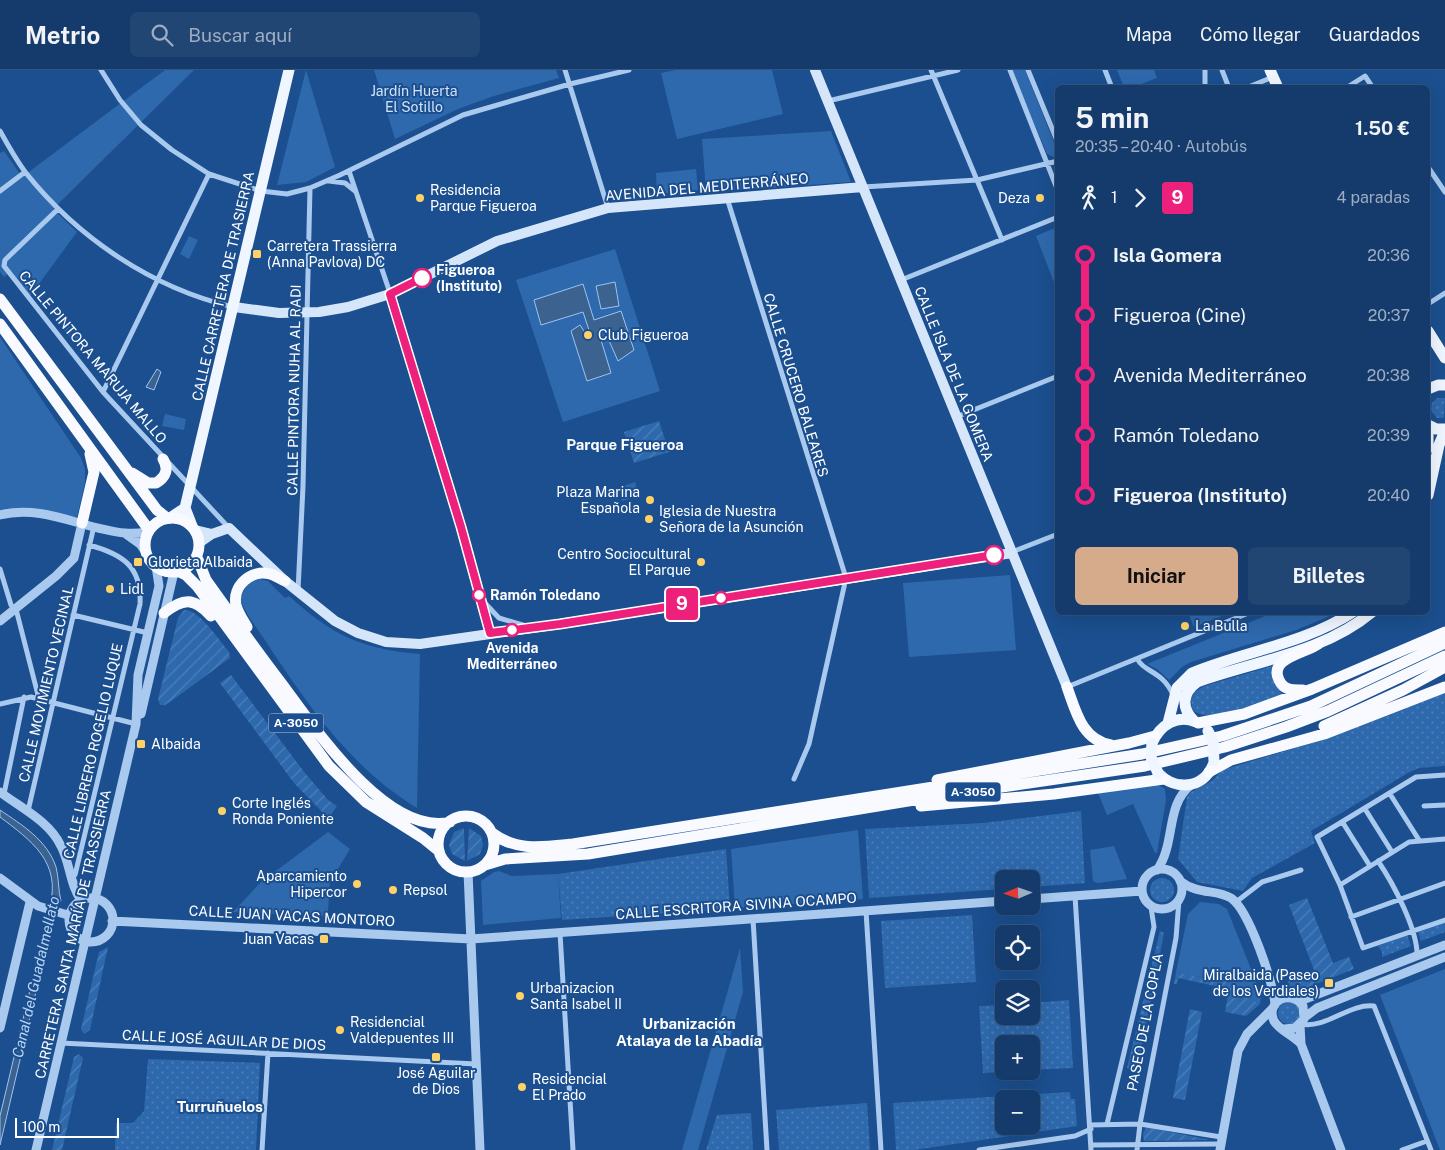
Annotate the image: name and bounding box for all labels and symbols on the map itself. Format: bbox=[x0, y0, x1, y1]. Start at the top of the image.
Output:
park label: Jardín Huerta El Sotillo bbox=[370, 83, 458, 115]
street label: AVENIDA DEL MEDITERRÁNEO bbox=[605, 169, 809, 204]
street label: CALLE CARRETERA DE TRASIERRA bbox=[189, 170, 257, 402]
place label: Residencia Parque Figueroa bbox=[430, 182, 537, 214]
place label: Deza bbox=[998, 190, 1030, 206]
marker: Residencia Parque Figueroa bbox=[414, 192, 426, 204]
marker: Deza bbox=[1034, 192, 1046, 204]
place label: Carretera Trassierra (Anna Pavlova) DC bbox=[267, 238, 397, 270]
marker: Carretera Trassierra (Anna Pavlova) DC bbox=[251, 248, 263, 260]
place label: Figueroa (Instituto) bbox=[436, 262, 502, 294]
street label: CALLE PINTORA MARUJA MALLO bbox=[16, 267, 170, 447]
marker: Figueroa (Instituto) bbox=[412, 268, 432, 288]
street label: CALLE PINTORA NUHA AL RADI bbox=[284, 284, 304, 496]
street label: CALLE ISLA DE LA GOMERA bbox=[912, 284, 996, 464]
street label: CALLE CRUCERO BALEARES bbox=[760, 291, 832, 479]
place label: Club Figueroa bbox=[598, 327, 689, 343]
marker: Club Figueroa bbox=[582, 329, 594, 341]
district label: Parque Figueroa bbox=[566, 436, 684, 453]
place label: Plaza Marina Española bbox=[556, 484, 640, 516]
marker: Plaza Marina Española bbox=[644, 494, 656, 506]
place label: Iglesia de Nuestra Señora de la Asunción bbox=[659, 503, 803, 535]
marker: Iglesia de Nuestra Señora de la Asunción bbox=[643, 513, 655, 525]
unlabelled marker bbox=[984, 545, 1004, 565]
place label: Centro Sociocultural El Parque bbox=[557, 546, 691, 578]
place label: Glorieta Albaida bbox=[148, 554, 253, 570]
marker: Glorieta Albaida bbox=[132, 556, 144, 568]
marker: Centro Sociocultural El Parque bbox=[695, 556, 707, 568]
place label: Lidl bbox=[120, 581, 144, 597]
marker: Lidl bbox=[104, 583, 116, 595]
street label: CALLE MOVIMIENTO VECINAL bbox=[16, 584, 76, 784]
place label: Ramón Toledano bbox=[490, 587, 600, 603]
marker: Ramón Toledano bbox=[472, 588, 486, 602]
line badge: 9 bbox=[666, 588, 698, 620]
unlabelled marker bbox=[714, 591, 728, 605]
place label: La Bulla bbox=[1195, 618, 1248, 634]
marker: La Bulla bbox=[1179, 620, 1191, 632]
marker: Avenida Mediterráneo bbox=[505, 623, 519, 637]
place label: Avenida Mediterráneo bbox=[467, 640, 557, 672]
street label: CALLE LIBRERO ROGELIO LUQUE bbox=[60, 641, 126, 861]
road number: A-3050 bbox=[268, 714, 324, 732]
place label: Albaida bbox=[151, 736, 201, 752]
marker: Albaida bbox=[135, 738, 147, 750]
road number: A-3050 bbox=[946, 782, 1000, 802]
street label: CARRETERA SANTA MARÍA DE TRASSIERRA bbox=[31, 788, 114, 1080]
place label: Corte Inglés Ronda Poniente bbox=[232, 795, 334, 827]
marker: Corte Inglés Ronda Poniente bbox=[216, 805, 228, 817]
place label: Aparcamiento Hipercor bbox=[256, 868, 347, 900]
north arrow bbox=[995, 870, 1040, 915]
marker: Aparcamiento Hipercor bbox=[351, 878, 363, 890]
place label: Repsol bbox=[403, 882, 448, 898]
marker: Repsol bbox=[387, 884, 399, 896]
street label: CALLE ESCRITORA SIVINA OCAMPO bbox=[615, 890, 857, 922]
water label: Canal del Guadalmellato bbox=[9, 894, 62, 1059]
street label: CALLE JUAN VACAS MONTORO bbox=[188, 903, 396, 929]
place label: Juan Vacas bbox=[243, 931, 314, 947]
marker: Juan Vacas bbox=[318, 933, 330, 945]
street label: PASEO DE LA COPLA bbox=[1124, 952, 1166, 1092]
place label: Miralbaida (Paseo de los Verdiales) bbox=[1203, 967, 1319, 999]
marker: Miralbaida (Paseo de los Verdiales) bbox=[1323, 977, 1335, 989]
place label: Urbanizacion Santa Isabel II bbox=[530, 980, 622, 1012]
marker: Urbanizacion Santa Isabel II bbox=[514, 990, 526, 1002]
place label: Residencial Valdepuentes III bbox=[350, 1014, 454, 1046]
district label: Urbanización Atalaya de la Abadía bbox=[616, 1015, 762, 1049]
marker: Residencial Valdepuentes III bbox=[334, 1024, 346, 1036]
street label: CALLE JOSÉ AGUILAR DE DIOS bbox=[122, 1026, 327, 1053]
marker: José Aguilar de Dios bbox=[430, 1051, 442, 1063]
place label: José Aguilar de Dios bbox=[396, 1065, 476, 1097]
place label: Residencial El Prado bbox=[532, 1071, 607, 1103]
marker: Residencial El Prado bbox=[516, 1081, 528, 1093]
district label: Turruñuelos bbox=[177, 1098, 263, 1115]
scale bar bbox=[15, 1115, 119, 1138]

